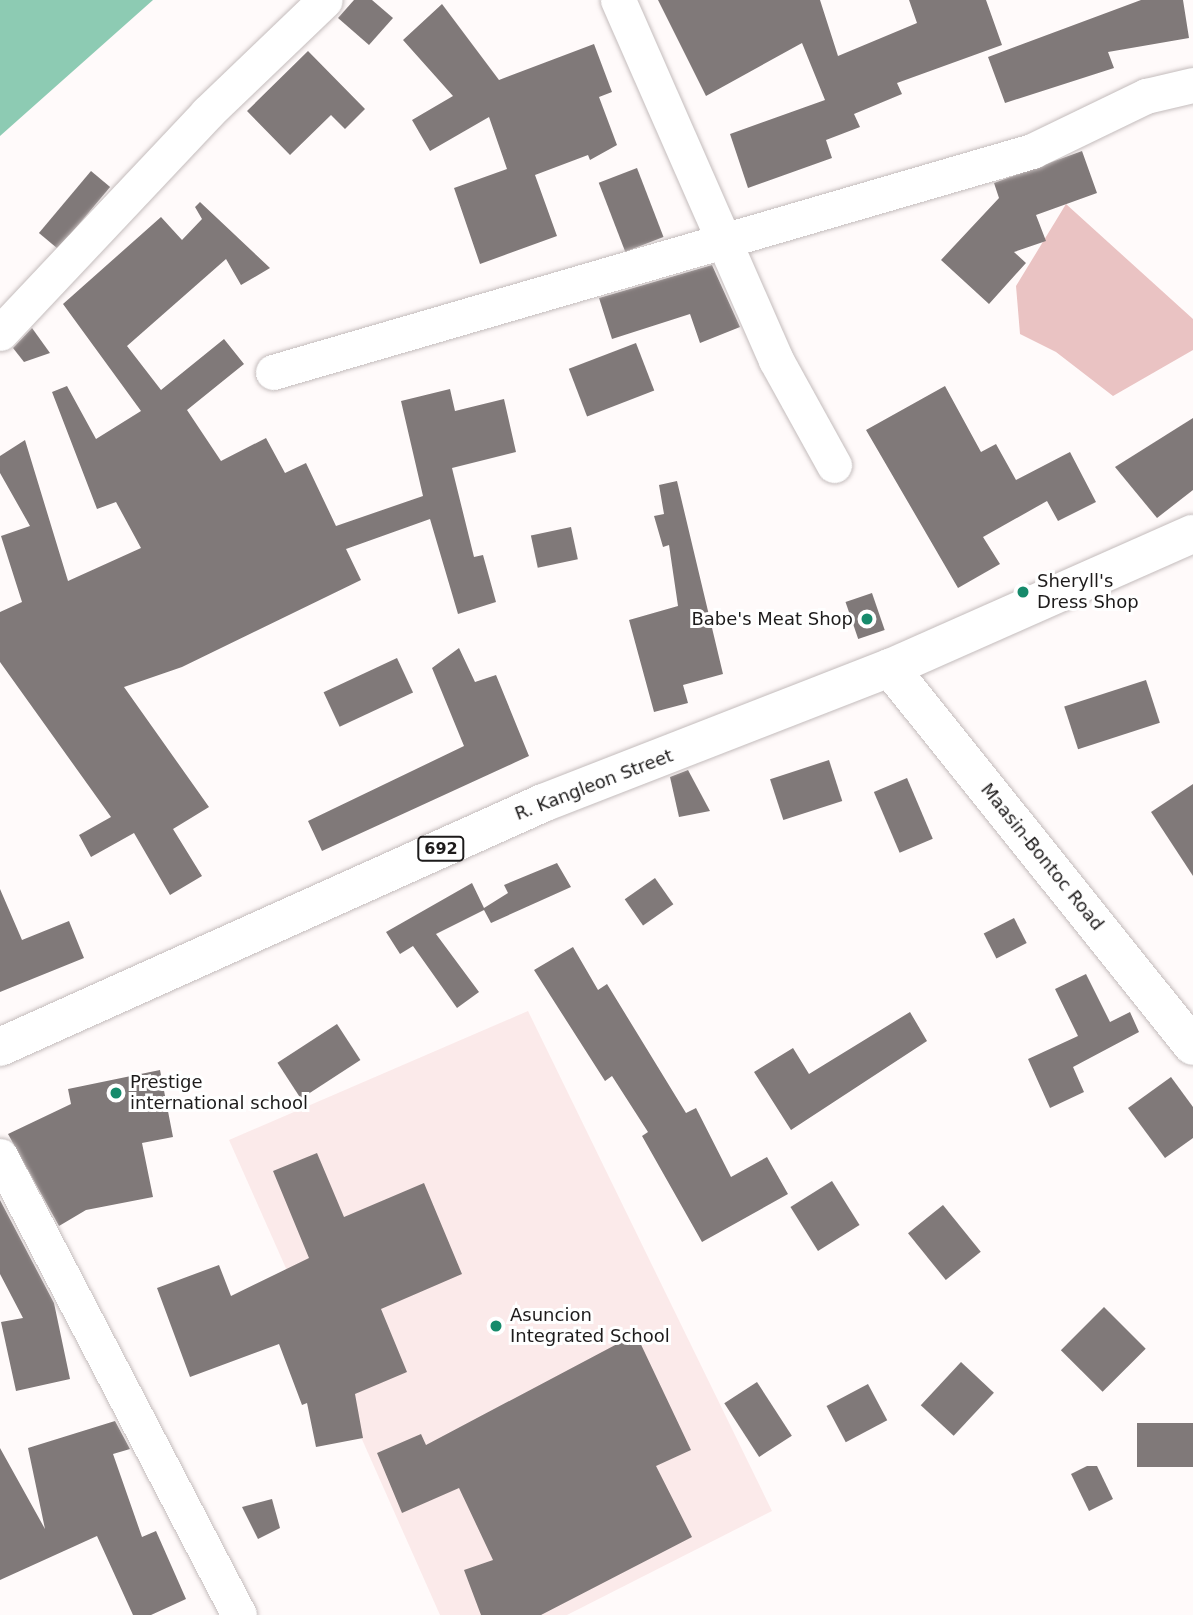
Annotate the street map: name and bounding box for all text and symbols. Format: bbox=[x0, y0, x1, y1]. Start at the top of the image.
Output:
place label: Sheryll's Dress Shop bbox=[1037, 571, 1139, 614]
marker: Sheryll's Dress Shop bbox=[1015, 584, 1031, 600]
place label: Babe's Meat Shop bbox=[691, 608, 853, 630]
marker: Babe's Meat Shop bbox=[859, 611, 875, 627]
street label: R. Kangleon Street bbox=[512, 745, 676, 825]
street label: Maasin-Bontoc Road bbox=[976, 779, 1108, 935]
road number: 692 bbox=[416, 836, 466, 862]
place label: Prestige international school bbox=[130, 1072, 308, 1114]
marker: Prestige international school bbox=[108, 1085, 124, 1101]
place label: Asuncion Integrated School bbox=[510, 1305, 670, 1348]
marker: Asuncion Integrated School bbox=[488, 1318, 504, 1334]

